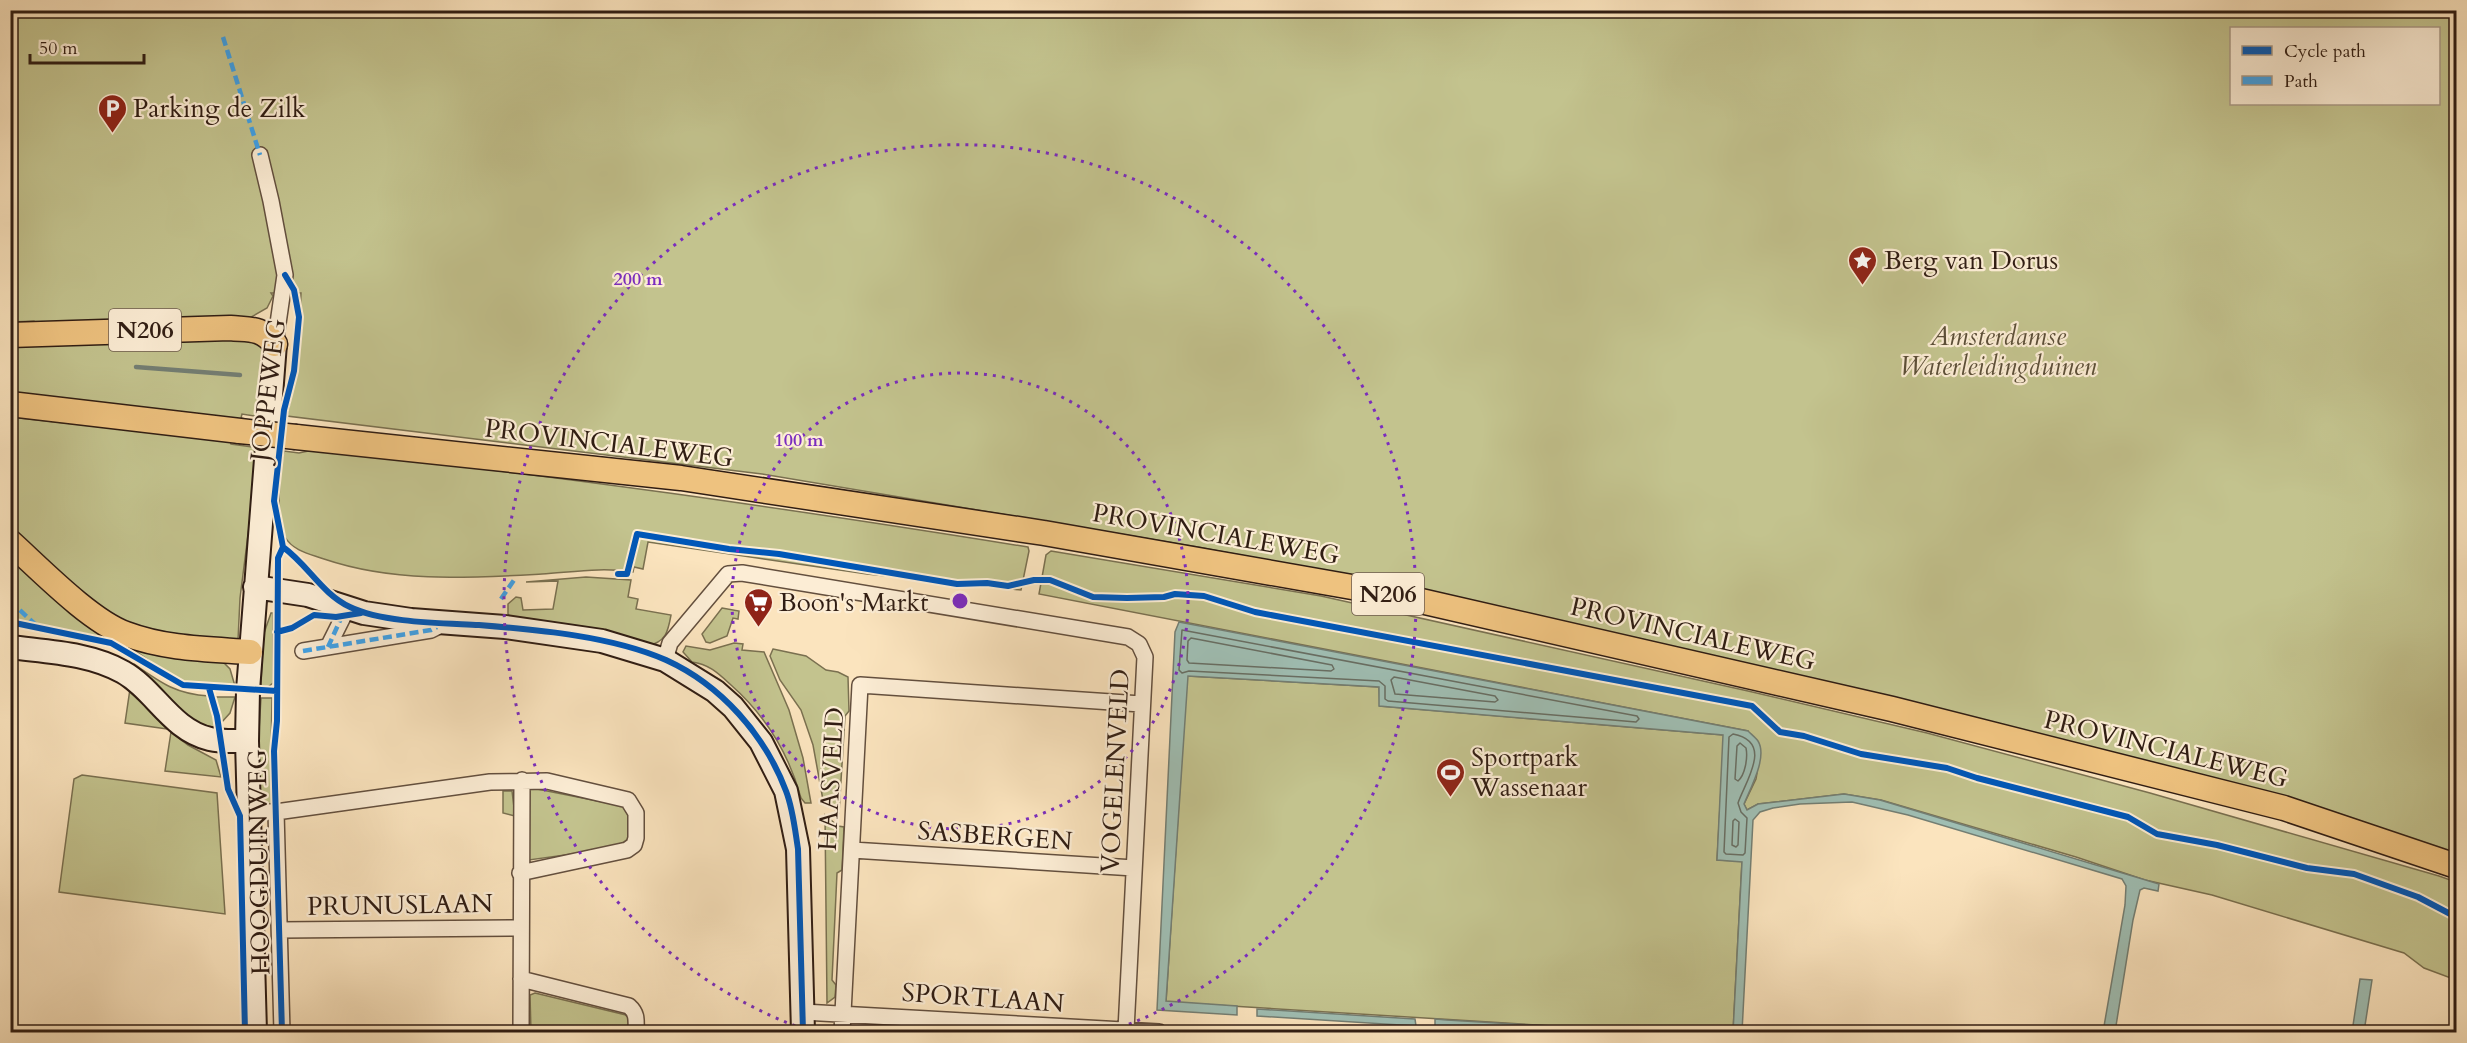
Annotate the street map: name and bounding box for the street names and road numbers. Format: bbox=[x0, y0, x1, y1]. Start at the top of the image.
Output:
road number: N206 bbox=[109, 309, 181, 351]
street label: JOPPEWEG bbox=[241, 317, 294, 467]
street label: PROVINCIALEWEG bbox=[483, 410, 735, 476]
street label: PROVINCIALEWEG bbox=[1090, 495, 1342, 573]
road number: N206 bbox=[1352, 573, 1424, 615]
street label: PROVINCIALEWEG bbox=[1567, 589, 1819, 679]
street label: VOGELENVELD bbox=[1092, 668, 1138, 874]
street label: PROVINCIALEWEG bbox=[2040, 702, 2292, 796]
street label: HAASVELD bbox=[810, 706, 852, 852]
street label: HOOGDUINWEG bbox=[240, 749, 278, 975]
street label: SASBERGEN bbox=[916, 813, 1074, 859]
street label: PRUNUSLAAN bbox=[307, 886, 493, 924]
street label: SPORTLAAN bbox=[901, 975, 1065, 1021]

